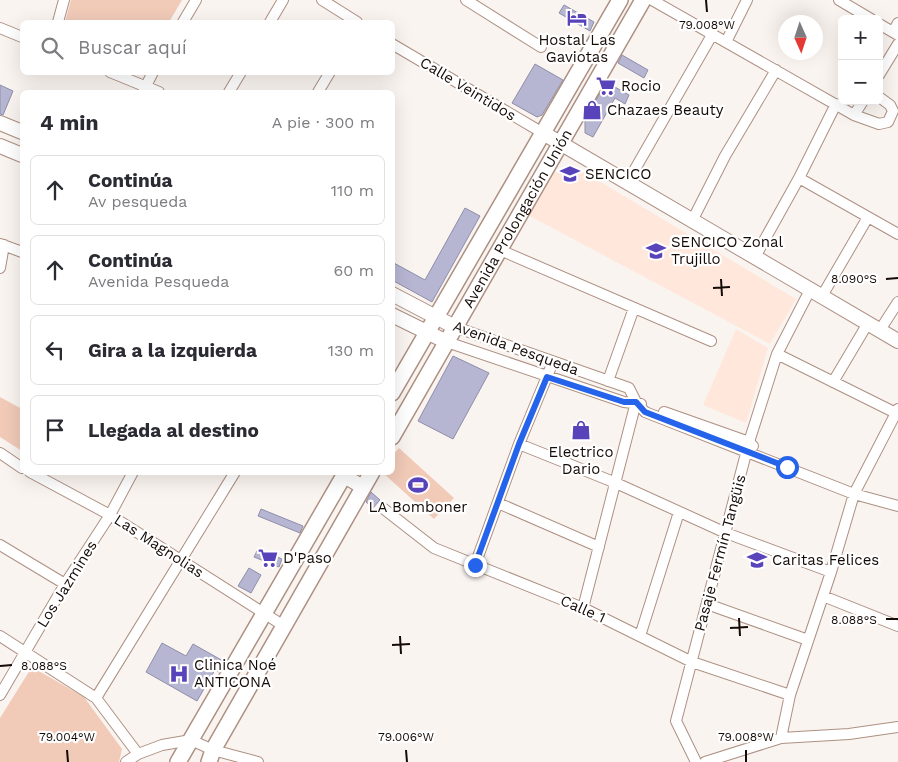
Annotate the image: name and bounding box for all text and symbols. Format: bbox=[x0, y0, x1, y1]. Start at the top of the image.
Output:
hotel icon: Hostal Las Gaviotas bbox=[566, 7, 588, 29]
north arrow bbox=[778, 15, 823, 60]
map controls bbox=[838, 15, 883, 105]
button: + bbox=[838, 15, 883, 60]
text: 79.008°W bbox=[679, 18, 736, 32]
search box bbox=[20, 20, 395, 75]
place label: Hostal Las Gaviotas bbox=[538, 31, 616, 66]
icon: search bbox=[38, 34, 66, 62]
text: Buscar aquí bbox=[78, 36, 187, 59]
street label: Calle Veintidos bbox=[417, 53, 519, 125]
button: − bbox=[838, 60, 883, 105]
supermarket icon: Rocio bbox=[595, 75, 617, 97]
place label: Rocio bbox=[621, 77, 661, 95]
shop icon: Chazaes Beauty bbox=[581, 99, 603, 121]
place label: Chazaes Beauty bbox=[607, 101, 724, 119]
text: 4 min bbox=[40, 110, 98, 135]
text: A pie · 300 m bbox=[272, 113, 375, 132]
street label: Avenida Prolongación Unión bbox=[459, 126, 576, 311]
school or university icon: SENCICO bbox=[559, 163, 581, 185]
place label: SENCICO bbox=[585, 165, 651, 183]
text: Continúa bbox=[88, 169, 172, 192]
icon: ahead bbox=[41, 176, 69, 204]
text: 110 m bbox=[331, 181, 374, 200]
text: Av pesqueda bbox=[88, 192, 187, 211]
place label: SENCICO Zonal Trujillo bbox=[671, 233, 783, 268]
school or university icon: SENCICO Zonal Trujillo bbox=[645, 240, 667, 262]
text: Continúa bbox=[88, 249, 172, 272]
icon: ahead bbox=[41, 256, 69, 284]
text: 60 m bbox=[334, 261, 374, 280]
text: Avenida Pesqueda bbox=[88, 272, 229, 291]
text: 8.090°S bbox=[831, 272, 877, 286]
street label: Avenida Pesqueda bbox=[451, 317, 582, 379]
icon: left bbox=[41, 336, 69, 364]
text: Gira a la izquierda bbox=[88, 339, 257, 362]
text: 130 m bbox=[328, 341, 374, 360]
icon: arrive bbox=[41, 416, 69, 444]
text: Llegada al destino bbox=[88, 419, 259, 442]
shop icon: Electrico Dario bbox=[570, 419, 592, 441]
place label: Electrico Dario bbox=[548, 443, 614, 478]
route start bbox=[776, 456, 799, 479]
street label: Pasaje Fermín Tangüis bbox=[690, 473, 750, 633]
sports icon: LA Bomboner bbox=[407, 474, 429, 496]
place label: LA Bomboner bbox=[369, 498, 467, 516]
street label: Las Magnolias bbox=[111, 510, 207, 582]
street label: Los Jazmines bbox=[33, 537, 101, 631]
supermarket icon: D'Paso bbox=[257, 547, 279, 569]
place label: D'Paso bbox=[283, 549, 332, 567]
school or university icon: Caritas Felices bbox=[746, 549, 768, 571]
place label: Caritas Felices bbox=[772, 551, 879, 569]
route end bbox=[464, 554, 487, 577]
street label: Calle 1 bbox=[558, 591, 608, 627]
text: 8.088°S bbox=[831, 613, 877, 627]
place label: Clinica Noé ANTICONA bbox=[194, 656, 276, 691]
text: 8.088°S bbox=[21, 659, 67, 673]
hospital icon: Clinica Noé ANTICONA bbox=[168, 663, 190, 685]
text: 79.004°W bbox=[39, 730, 96, 744]
text: 79.006°W bbox=[378, 730, 435, 744]
text: 79.008°W bbox=[718, 730, 775, 744]

